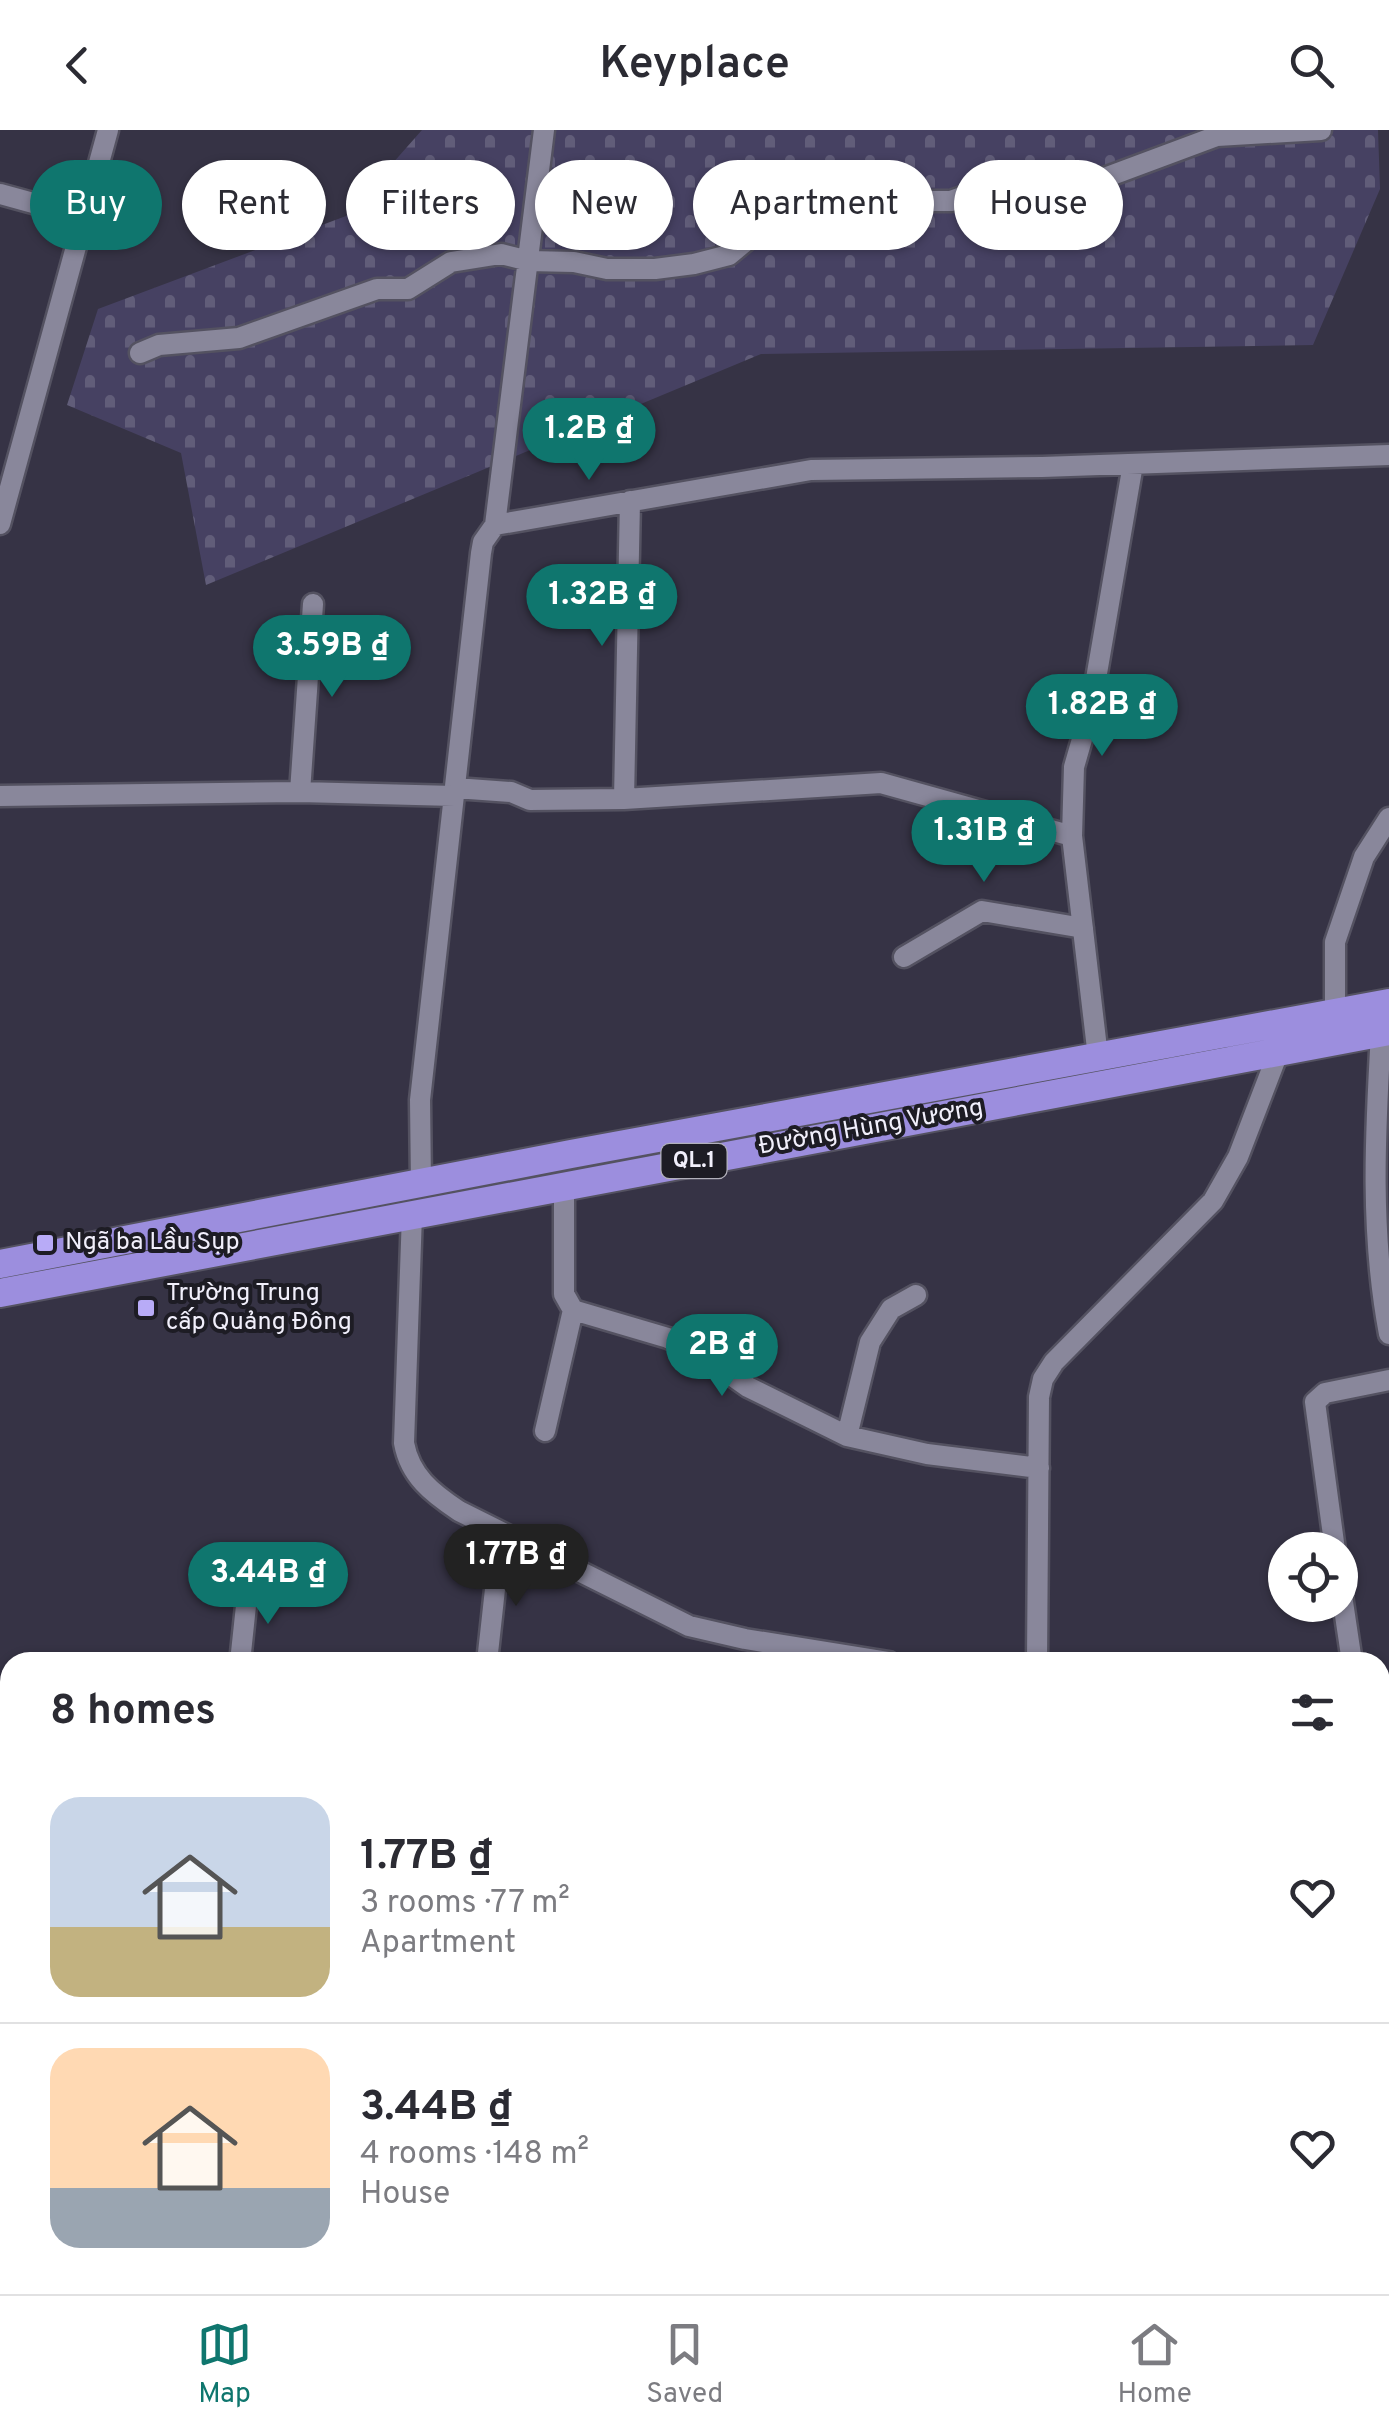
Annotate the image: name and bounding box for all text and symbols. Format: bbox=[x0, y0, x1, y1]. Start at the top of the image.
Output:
text: Keyplace bbox=[599, 37, 790, 94]
icon: back bbox=[50, 38, 105, 93]
icon: search bbox=[1284, 38, 1339, 93]
chip: Buy bbox=[30, 160, 162, 250]
chip: Rent bbox=[182, 160, 326, 250]
chip: Filters bbox=[346, 160, 515, 250]
chip: New bbox=[535, 160, 673, 250]
chip: Apartment bbox=[693, 160, 934, 250]
chip: House bbox=[954, 160, 1123, 250]
pin: 1.2B ₫ bbox=[508, 398, 670, 483]
text: 1.2B ₫ bbox=[545, 410, 633, 450]
pin: 1.32B ₫ bbox=[510, 564, 694, 649]
text: 1.32B ₫ bbox=[548, 576, 656, 616]
pin: 3.59B ₫ bbox=[240, 615, 424, 700]
text: 3.59B ₫ bbox=[275, 627, 389, 667]
pin: 1.82B ₫ bbox=[1010, 674, 1194, 759]
text: 1.82B ₫ bbox=[1048, 686, 1156, 726]
pin: 1.31B ₫ bbox=[892, 800, 1076, 885]
text: 1.31B ₫ bbox=[933, 812, 1035, 852]
street label: Đường Hùng Vương bbox=[756, 1092, 986, 1164]
road number: QL.1 bbox=[662, 1144, 726, 1178]
place label: Ngã ba Lầu Sụp bbox=[65, 1227, 240, 1259]
marker: Ngã ba Lầu Sụp bbox=[34, 1232, 56, 1254]
place label: Trường Trung cấp Quảng Đông bbox=[166, 1278, 352, 1339]
marker: Trường Trung cấp Quảng Đông bbox=[135, 1297, 157, 1319]
pin: 2B ₫ bbox=[663, 1314, 781, 1399]
text: 2B ₫ bbox=[688, 1326, 756, 1366]
pin: 1.77B ₫ bbox=[424, 1524, 608, 1609]
map controls bbox=[1268, 1532, 1358, 1622]
button: locate bbox=[1268, 1532, 1358, 1622]
text: 1.77B ₫ bbox=[466, 1536, 566, 1576]
pin: 3.44B ₫ bbox=[176, 1542, 360, 1627]
text: 3.44B ₫ bbox=[210, 1554, 326, 1594]
icon: filters bbox=[1285, 1685, 1340, 1740]
text: 8 homes bbox=[50, 1686, 216, 1739]
text: 1.77B ₫ bbox=[360, 1831, 492, 1884]
icon: home bbox=[130, 1837, 250, 1957]
icon: heart bbox=[1285, 1870, 1340, 1925]
text: 3 rooms · 77 m² bbox=[360, 1884, 570, 1924]
text: Apartment bbox=[360, 1924, 516, 1964]
text: 3.44B ₫ bbox=[360, 2082, 512, 2135]
icon: home bbox=[130, 2088, 250, 2208]
icon: heart bbox=[1285, 2121, 1340, 2176]
text: 4 rooms · 148 m² bbox=[360, 2135, 589, 2175]
text: House bbox=[360, 2175, 450, 2215]
tab: Map bbox=[197, 2317, 252, 2413]
tab: Saved bbox=[646, 2317, 723, 2413]
tab: Home bbox=[1118, 2317, 1192, 2413]

